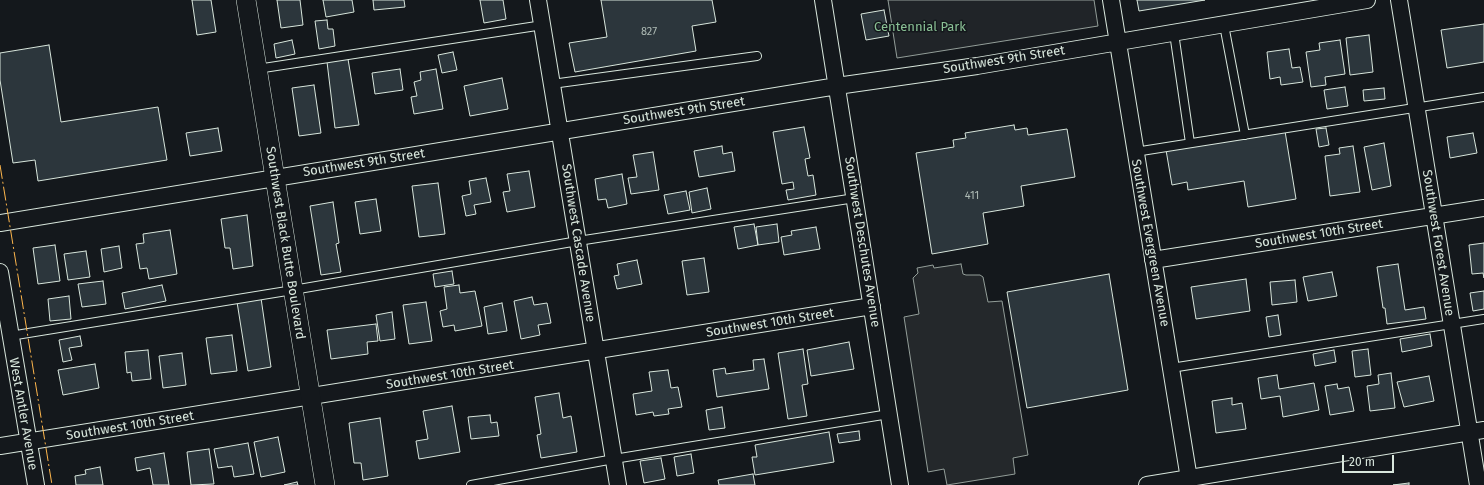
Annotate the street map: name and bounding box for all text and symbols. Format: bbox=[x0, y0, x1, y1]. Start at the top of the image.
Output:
park label: Centennial Park bbox=[874, 19, 966, 35]
house number: 827 bbox=[641, 25, 657, 39]
street label: Southwest 9th Street bbox=[942, 43, 1066, 77]
street label: Southwest 9th Street bbox=[622, 94, 746, 128]
street label: Southwest Black Butte Boulevard bbox=[262, 146, 308, 340]
street label: Southwest 9th Street bbox=[302, 146, 426, 180]
street label: Southwest Deschutes Avenue bbox=[841, 156, 883, 328]
street label: Southwest Evergreen Avenue bbox=[1128, 158, 1172, 328]
street label: Southwest Cascade Avenue bbox=[558, 163, 598, 323]
street label: Southwest Forest Avenue bbox=[1419, 169, 1457, 317]
house number: 411 bbox=[965, 189, 979, 203]
street label: Southwest 10th Street bbox=[1254, 216, 1384, 252]
street label: Southwest 10th Street bbox=[705, 305, 835, 341]
street label: West Antler Avenue bbox=[5, 357, 41, 471]
street label: Southwest 10th Street bbox=[385, 357, 515, 393]
street label: Southwest 10th Street bbox=[65, 408, 195, 444]
scale bar bbox=[1344, 447, 1396, 473]
text: 20 m bbox=[1349, 455, 1375, 469]

